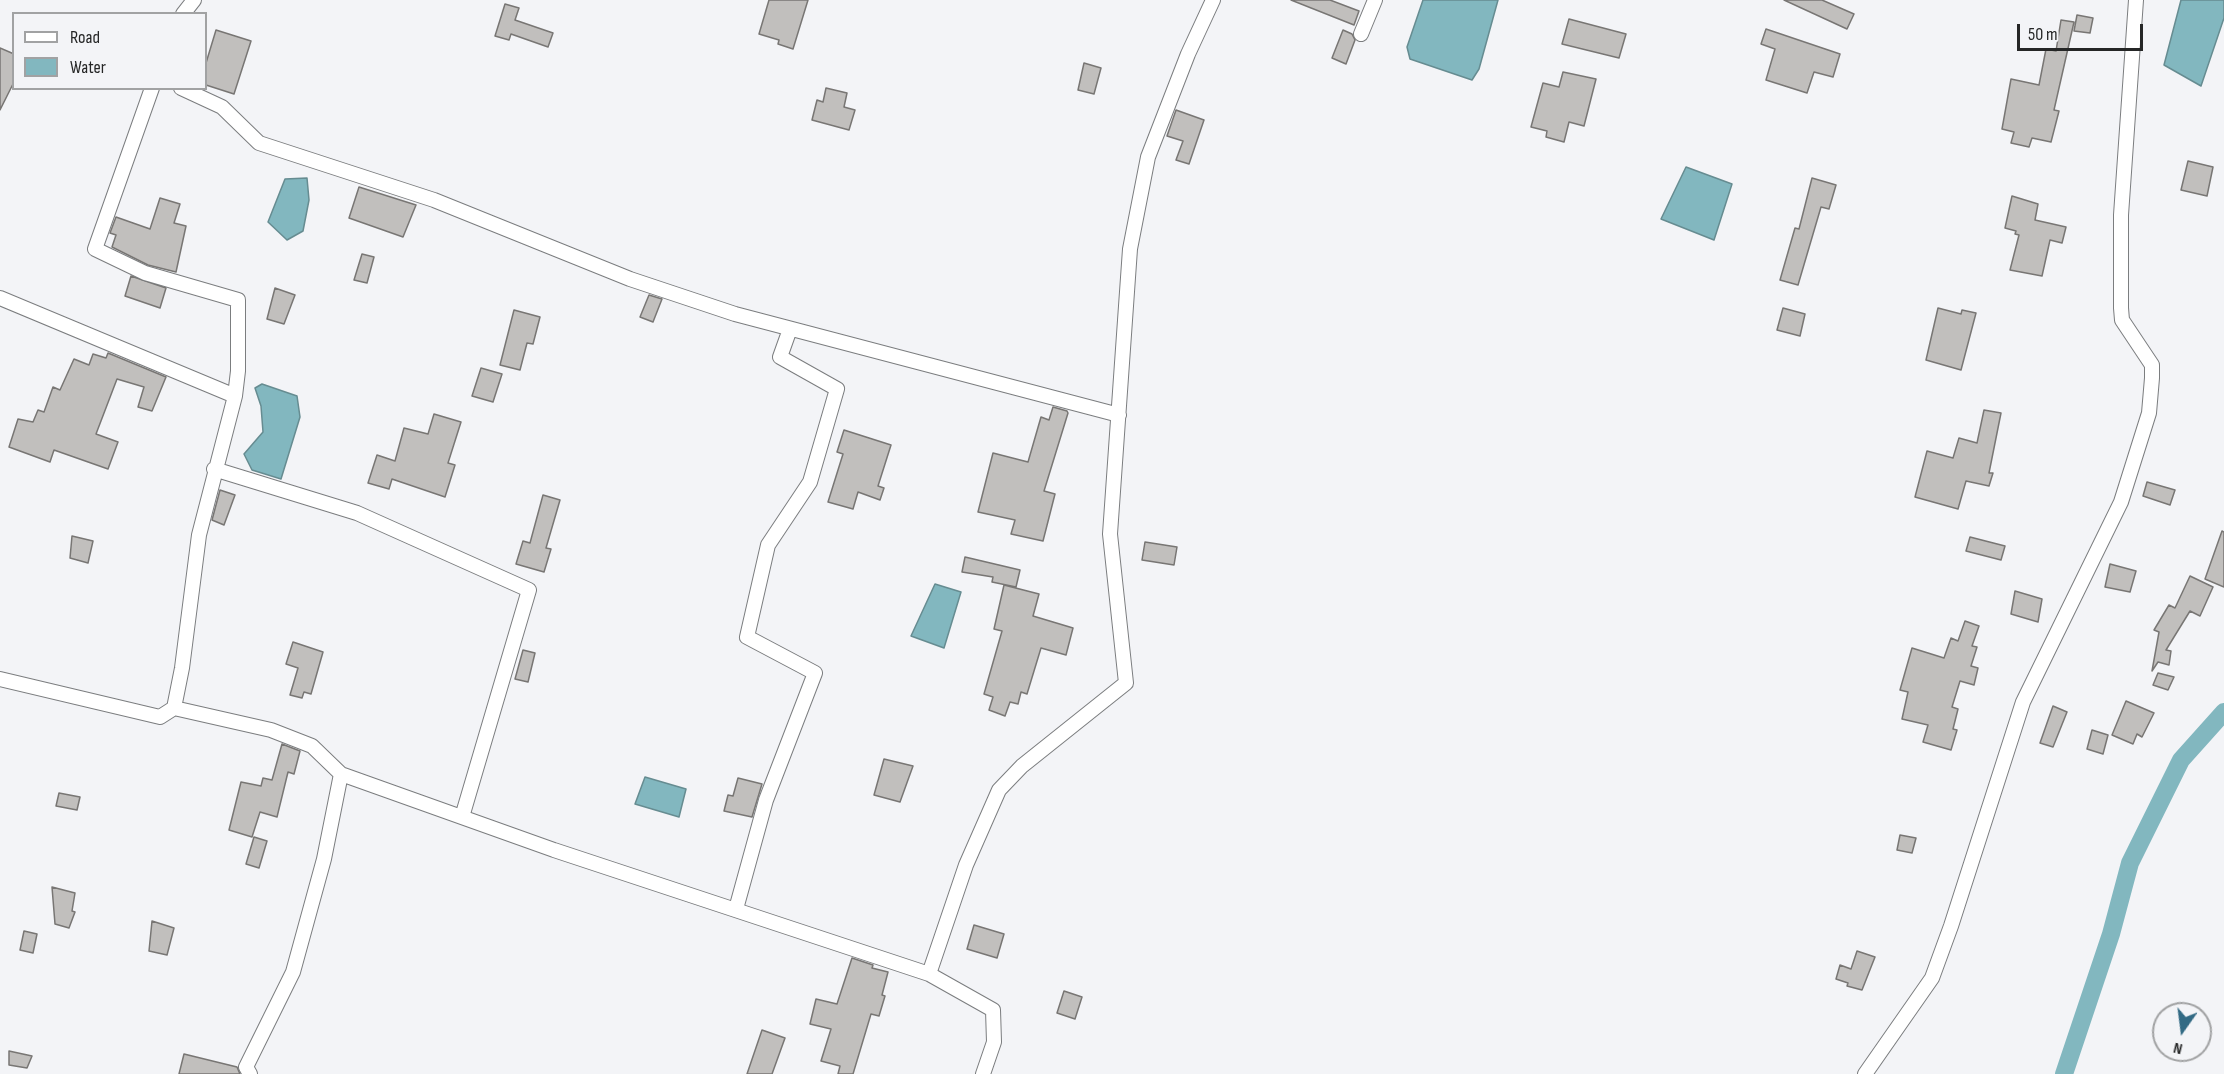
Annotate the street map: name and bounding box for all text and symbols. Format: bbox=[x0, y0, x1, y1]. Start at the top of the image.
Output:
legend bbox=[12, 12, 207, 90]
scale bar bbox=[2020, 12, 2146, 50]
text: 50 m bbox=[2028, 24, 2058, 45]
text: Road bbox=[70, 27, 100, 48]
text: Water bbox=[70, 57, 106, 78]
north arrow bbox=[2152, 1002, 2212, 1062]
text: N bbox=[2172, 1038, 2184, 1058]

